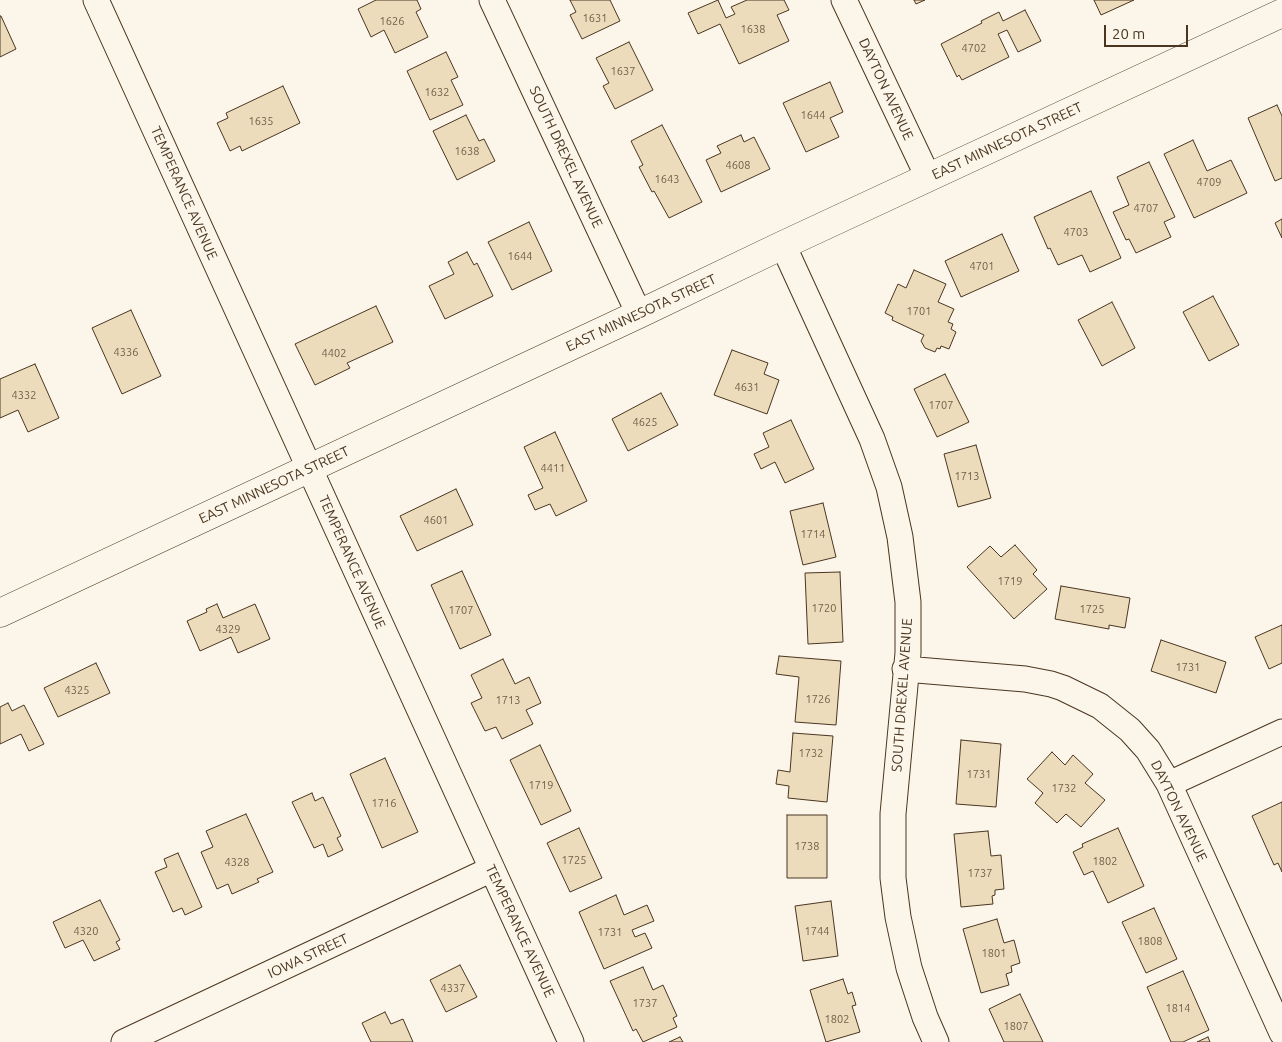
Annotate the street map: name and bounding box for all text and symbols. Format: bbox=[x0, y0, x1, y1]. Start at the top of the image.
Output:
house number: 1631 bbox=[583, 11, 607, 25]
house number: 1626 bbox=[380, 14, 404, 28]
scale bar bbox=[1107, 15, 1191, 47]
house number: 1638 bbox=[741, 22, 765, 36]
text: 20 m bbox=[1112, 25, 1145, 42]
street label: DAYTON AVENUE bbox=[855, 35, 917, 143]
house number: 4702 bbox=[962, 41, 986, 55]
house number: 1637 bbox=[611, 64, 635, 78]
street label: SOUTH DREXEL AVENUE bbox=[526, 84, 606, 230]
house number: 1632 bbox=[425, 85, 449, 99]
street label: EAST MINNESOTA STREET bbox=[929, 99, 1085, 183]
house number: 1644 bbox=[801, 108, 825, 122]
house number: 1635 bbox=[249, 114, 273, 128]
street label: TEMPERANCE AVENUE bbox=[147, 124, 221, 262]
house number: 1638 bbox=[455, 144, 479, 158]
house number: 4608 bbox=[726, 158, 750, 172]
house number: 1643 bbox=[655, 172, 679, 186]
house number: 4709 bbox=[1197, 175, 1221, 189]
house number: 4707 bbox=[1134, 201, 1158, 215]
house number: 4703 bbox=[1064, 225, 1088, 239]
house number: 1644 bbox=[508, 249, 532, 263]
house number: 4701 bbox=[970, 259, 994, 273]
street label: EAST MINNESOTA STREET bbox=[563, 271, 719, 355]
house number: 1701 bbox=[907, 304, 931, 318]
house number: 4336 bbox=[114, 345, 138, 359]
house number: 4402 bbox=[322, 346, 346, 360]
house number: 4631 bbox=[735, 380, 759, 394]
house number: 4332 bbox=[12, 388, 36, 402]
house number: 1707 bbox=[929, 398, 953, 412]
house number: 4625 bbox=[633, 415, 657, 429]
street label: EAST MINNESOTA STREET bbox=[196, 443, 352, 527]
house number: 4411 bbox=[541, 461, 565, 475]
house number: 1713 bbox=[955, 469, 979, 483]
street label: TEMPERANCE AVENUE bbox=[315, 493, 389, 631]
house number: 4601 bbox=[424, 513, 448, 527]
house number: 1714 bbox=[801, 527, 825, 541]
house number: 1719 bbox=[998, 574, 1022, 588]
house number: 1720 bbox=[812, 601, 836, 615]
house number: 1725 bbox=[1080, 602, 1104, 616]
house number: 1707 bbox=[449, 603, 473, 617]
street label: SOUTH DREXEL AVENUE bbox=[888, 617, 916, 773]
house number: 4329 bbox=[216, 622, 240, 636]
house number: 1731 bbox=[1176, 660, 1200, 674]
house number: 4325 bbox=[65, 683, 89, 697]
house number: 1726 bbox=[806, 692, 830, 706]
house number: 1713 bbox=[496, 693, 520, 707]
house number: 1732 bbox=[799, 746, 823, 760]
street label: DAYTON AVENUE bbox=[1147, 758, 1211, 864]
house number: 1731 bbox=[967, 767, 991, 781]
house number: 1719 bbox=[529, 778, 553, 792]
house number: 1732 bbox=[1052, 781, 1076, 795]
house number: 1716 bbox=[372, 796, 396, 810]
house number: 1738 bbox=[795, 839, 819, 853]
house number: 1725 bbox=[562, 853, 586, 867]
house number: 1802 bbox=[1093, 854, 1117, 868]
house number: 4328 bbox=[225, 855, 249, 869]
street label: TEMPERANCE AVENUE bbox=[482, 862, 558, 1000]
house number: 1737 bbox=[968, 866, 992, 880]
house number: 4320 bbox=[74, 924, 98, 938]
house number: 1744 bbox=[805, 924, 829, 938]
house number: 1731 bbox=[598, 925, 622, 939]
street label: IOWA STREET bbox=[265, 930, 351, 982]
house number: 1808 bbox=[1138, 934, 1162, 948]
house number: 1801 bbox=[982, 946, 1006, 960]
house number: 4337 bbox=[441, 981, 465, 995]
house number: 1737 bbox=[633, 996, 657, 1010]
house number: 1814 bbox=[1166, 1001, 1190, 1015]
house number: 1802 bbox=[825, 1012, 849, 1026]
house number: 1807 bbox=[1004, 1019, 1028, 1033]

